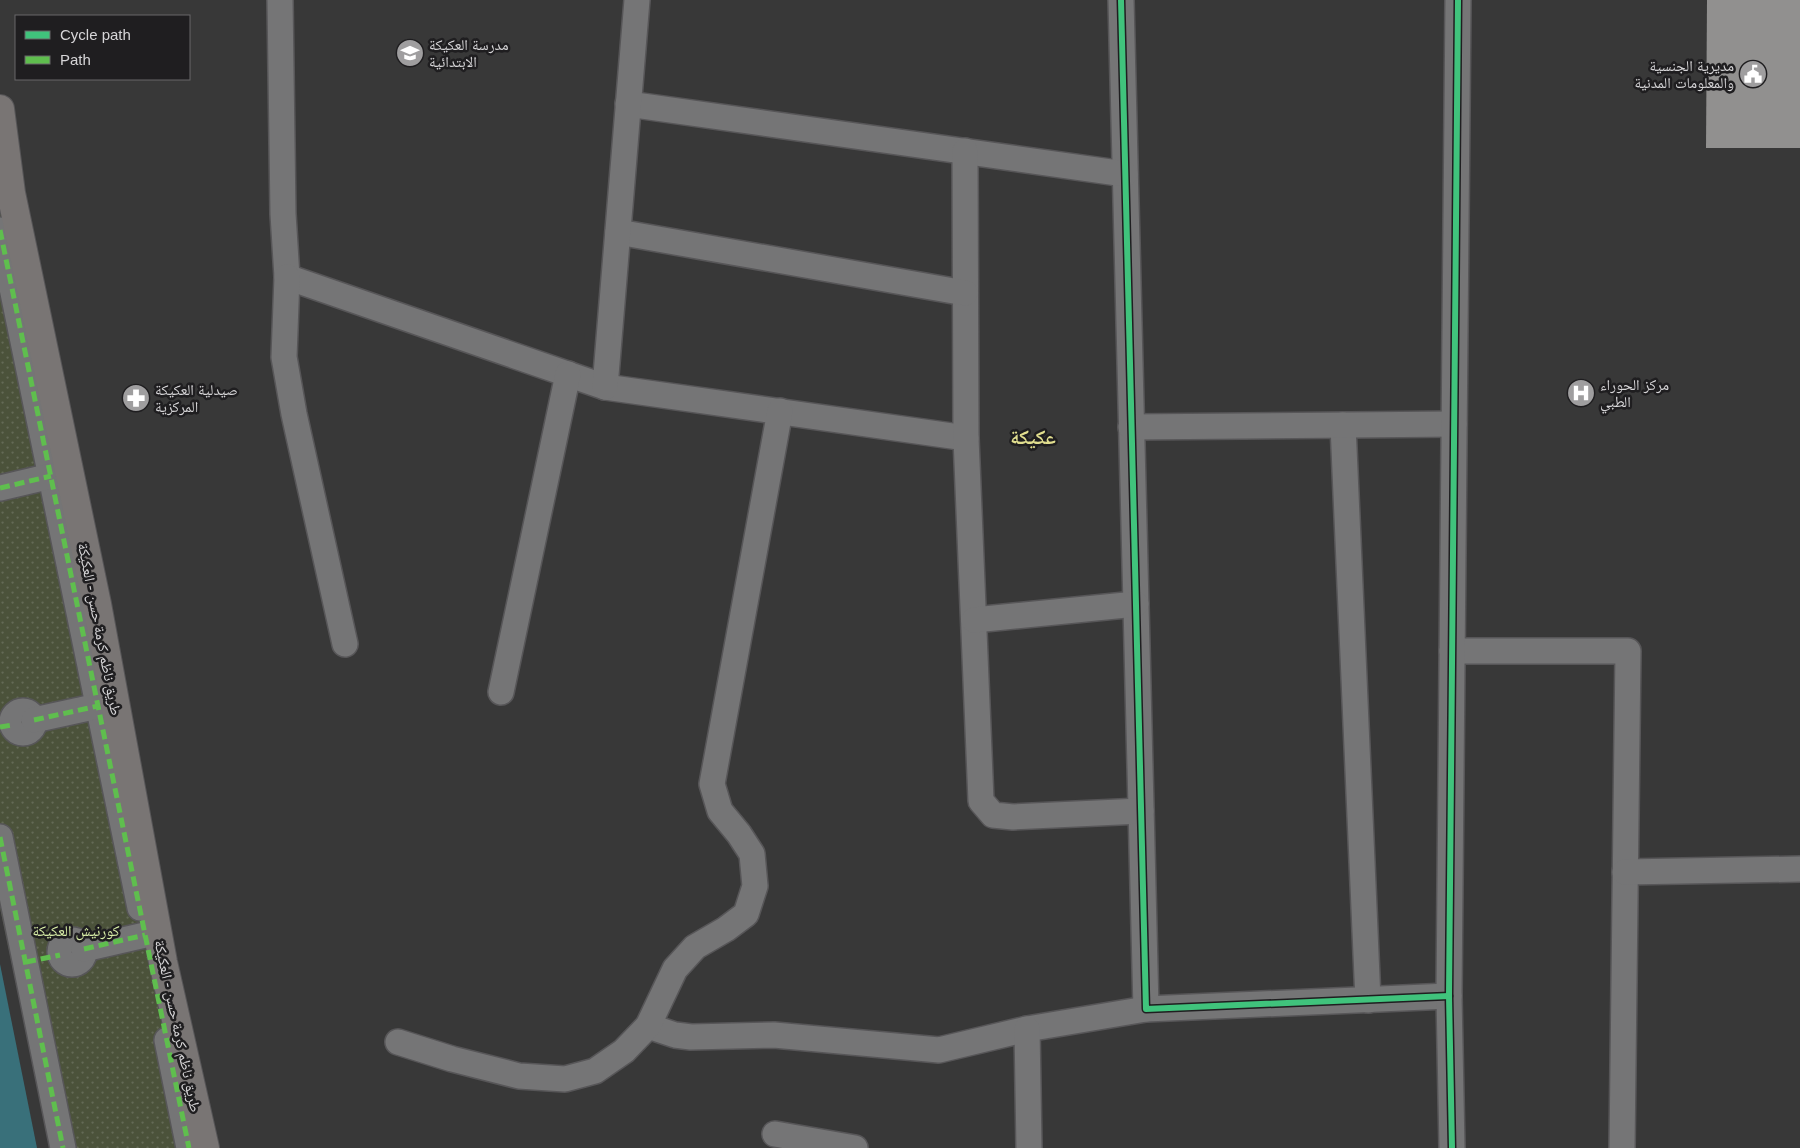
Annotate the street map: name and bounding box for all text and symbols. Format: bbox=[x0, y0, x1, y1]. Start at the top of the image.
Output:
legend bbox=[15, 15, 190, 80]
text: Cycle path bbox=[60, 26, 131, 43]
place label: مدرسة العكيكة الابتدائية bbox=[429, 36, 509, 70]
school or university icon: مدرسة العكيكة الابتدائية bbox=[395, 38, 425, 68]
text: Path bbox=[60, 51, 91, 68]
place label: مديرية الجنسية والمعلومات المدنية bbox=[1634, 57, 1734, 92]
public building icon: مديرية الجنسية والمعلومات المدنية bbox=[1738, 59, 1768, 89]
place label: مركز الحوراء الطبي bbox=[1600, 376, 1669, 413]
hospital icon: مركز الحوراء الطبي bbox=[1566, 378, 1596, 408]
place label: صيدلية العكيكة المركزية bbox=[155, 381, 238, 416]
pharmacy icon: صيدلية العكيكة المركزية bbox=[121, 383, 151, 413]
district label: عكيكة bbox=[1010, 426, 1056, 449]
street label: طريق ناظم كرمة حسن - العكيكة bbox=[73, 541, 125, 717]
park label: كورنيش العكيكة bbox=[33, 922, 119, 941]
street label: طريق ناظم كرمة حسن - العكيكة bbox=[149, 938, 205, 1114]

